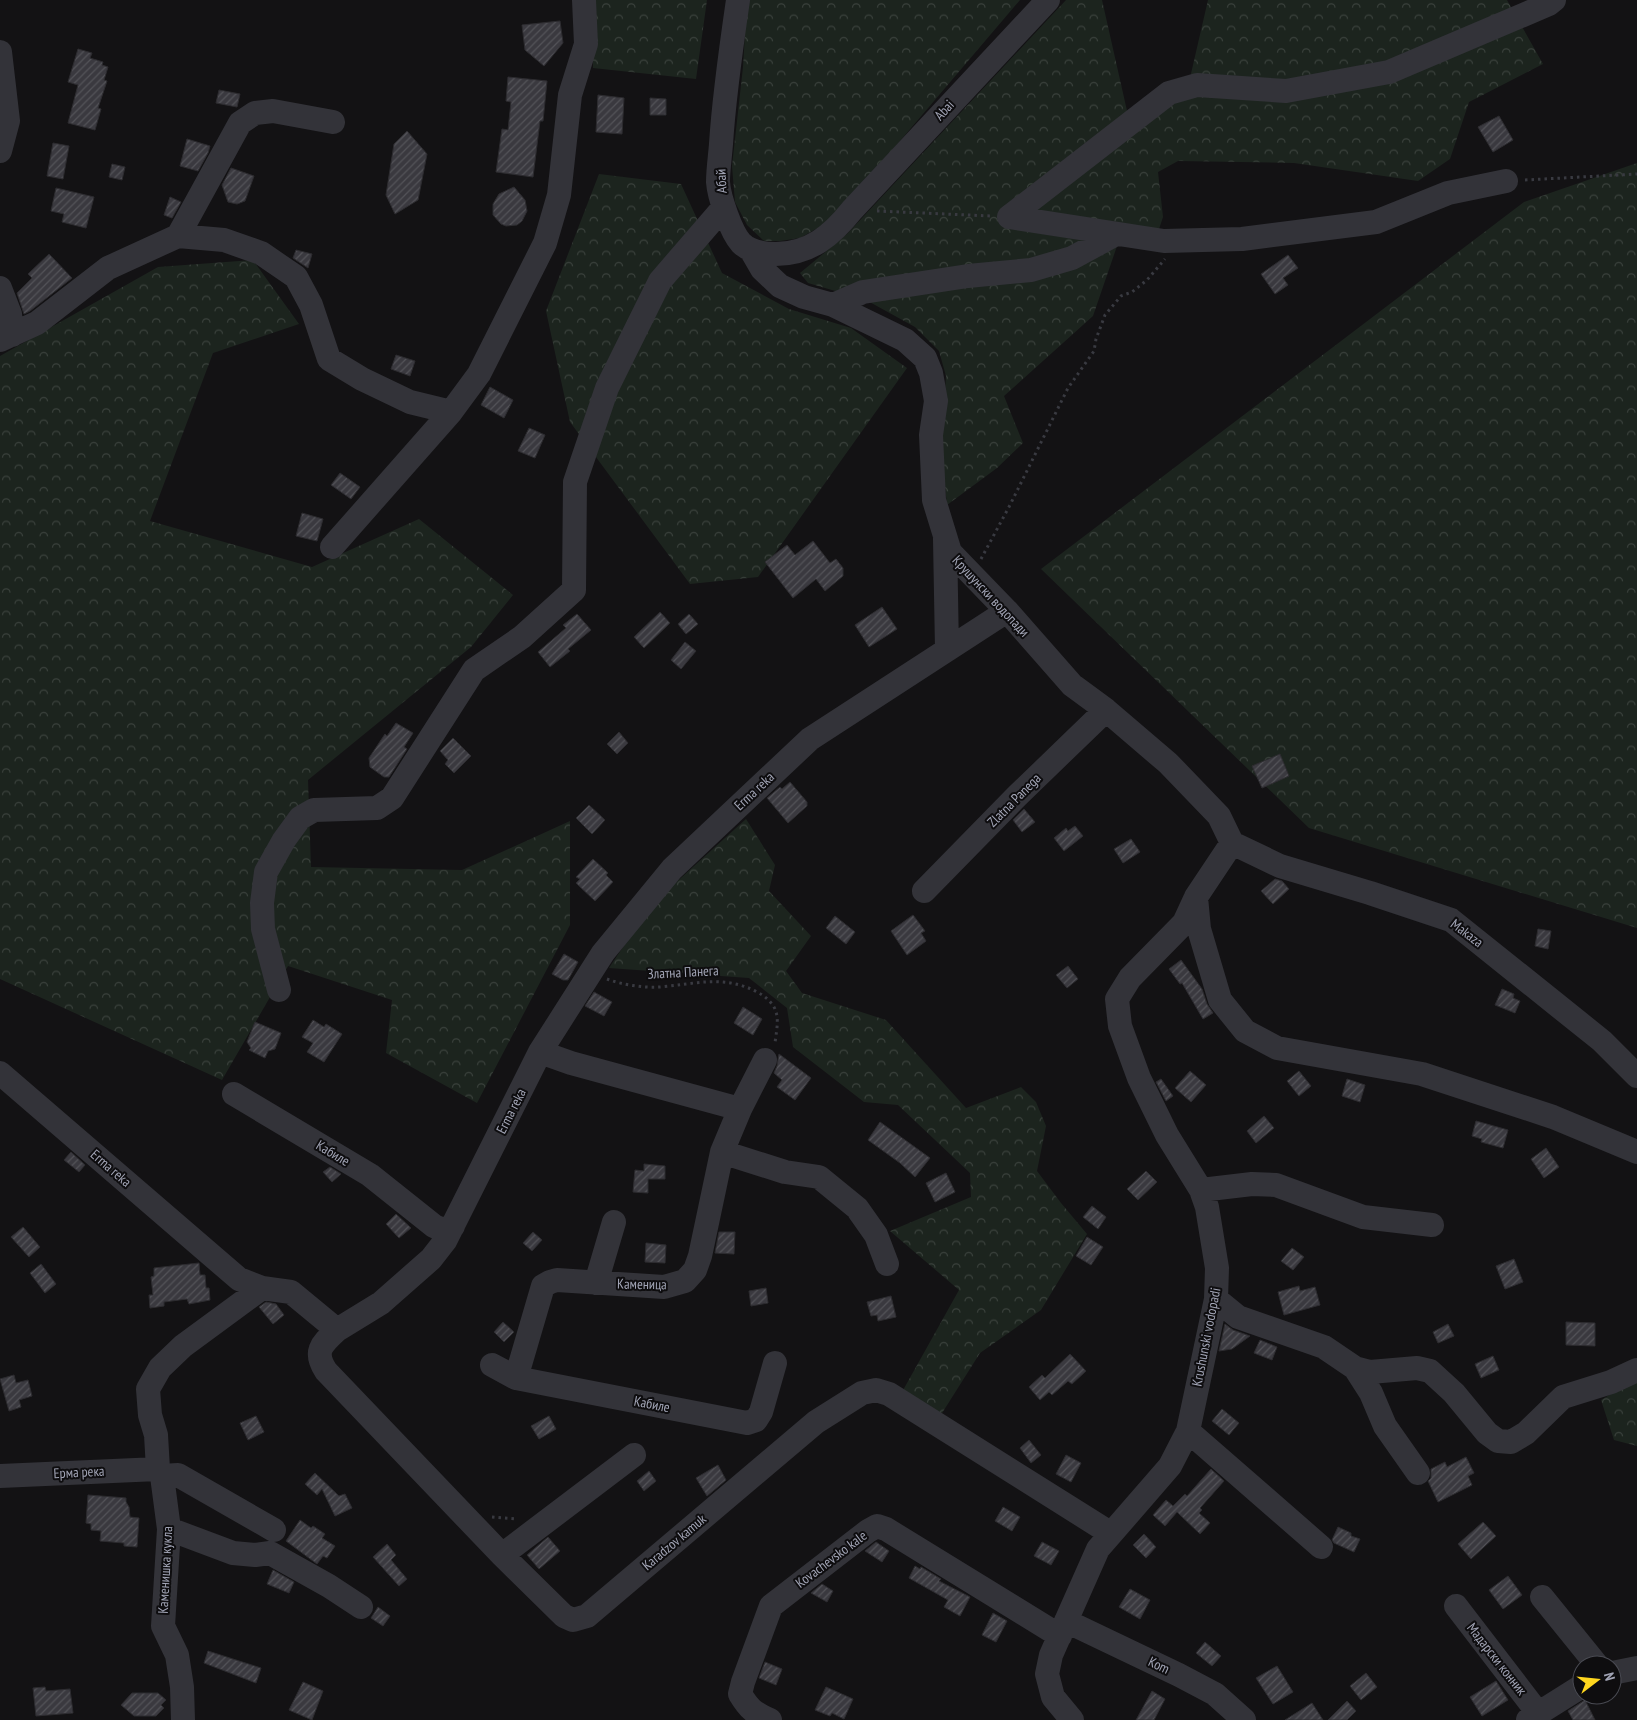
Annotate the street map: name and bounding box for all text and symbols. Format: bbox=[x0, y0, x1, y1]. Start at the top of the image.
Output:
street label: Abai bbox=[930, 96, 958, 124]
street label: Абай bbox=[711, 168, 731, 194]
street label: Крушунски водопади bbox=[949, 551, 1033, 641]
street label: Erma reka bbox=[730, 768, 778, 814]
street label: Zlatna Panega bbox=[983, 769, 1045, 831]
street label: Makaza bbox=[1447, 915, 1487, 951]
street label: Златна Панега bbox=[647, 961, 719, 983]
street label: Erma reka bbox=[492, 1085, 530, 1137]
street label: Кабиле bbox=[313, 1136, 353, 1170]
street label: Erma reka bbox=[87, 1145, 135, 1191]
street label: Каменица bbox=[617, 1275, 667, 1293]
street label: Krushunski vodopadi bbox=[1188, 1286, 1224, 1388]
street label: Кабиле bbox=[633, 1392, 672, 1416]
street label: Ерма река bbox=[53, 1462, 105, 1482]
street label: Karadzov kamuk bbox=[638, 1510, 710, 1574]
street label: Каменишка кукла bbox=[154, 1526, 176, 1614]
street label: Kovachevsko kale bbox=[792, 1526, 870, 1592]
street label: Мадарски конник bbox=[1463, 1619, 1531, 1699]
street label: Kom bbox=[1145, 1652, 1173, 1678]
north arrow bbox=[1572, 1655, 1622, 1705]
text: N bbox=[1600, 1670, 1619, 1683]

